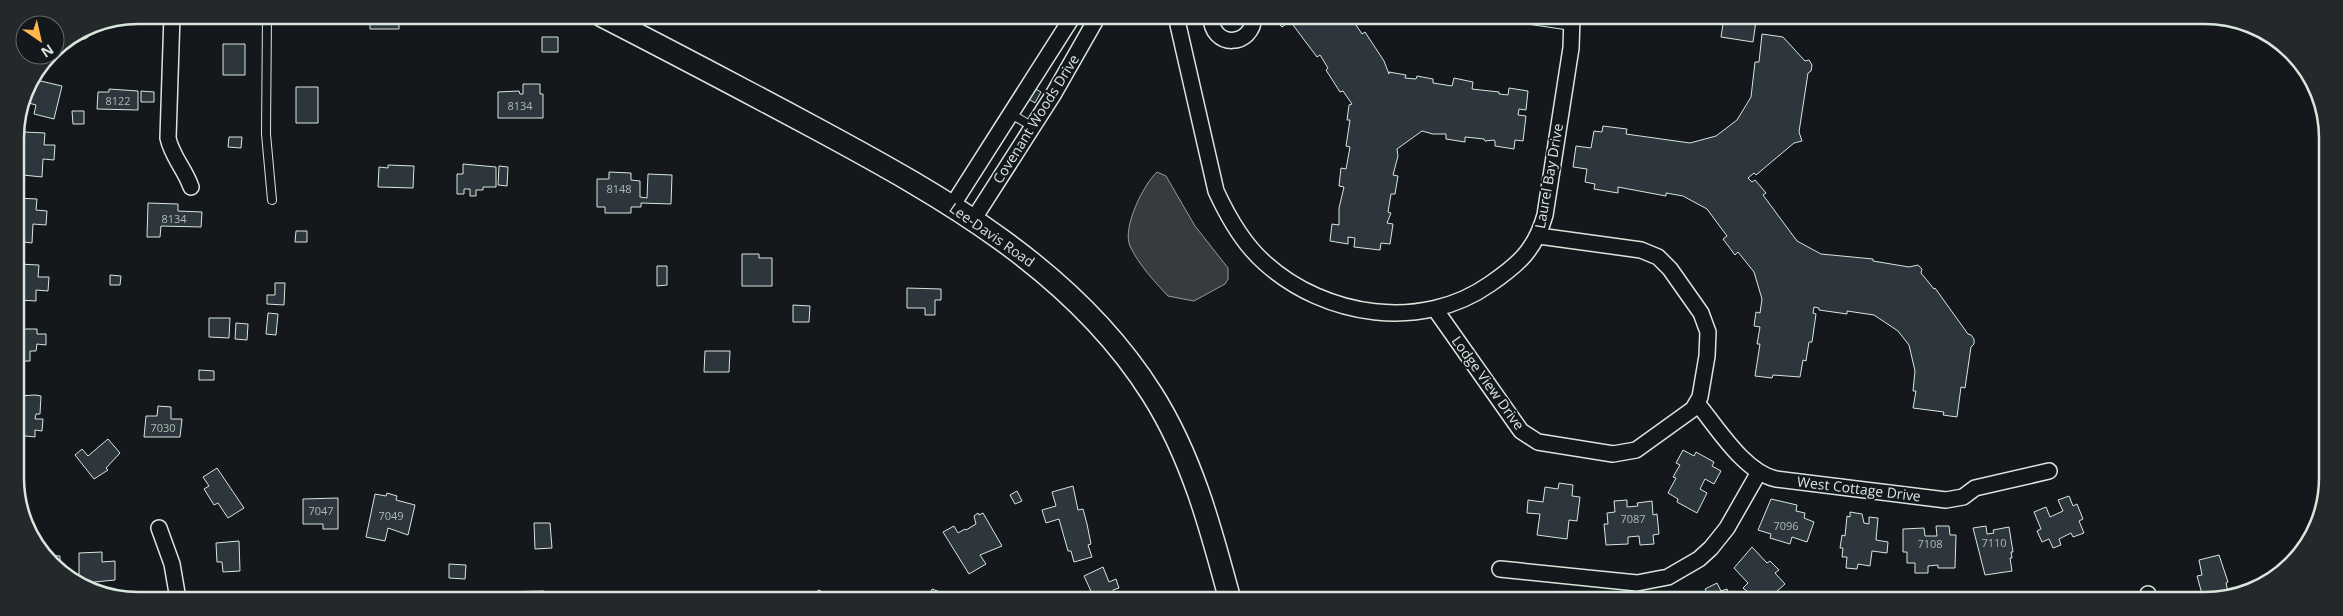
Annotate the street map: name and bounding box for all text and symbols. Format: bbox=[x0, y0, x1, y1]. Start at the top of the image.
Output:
north arrow bbox=[15, 15, 65, 65]
text: N bbox=[38, 40, 58, 62]
street label: Covenant Woods Drive bbox=[988, 51, 1083, 187]
house number: 8122 bbox=[105, 93, 131, 108]
house number: 8134 bbox=[507, 98, 533, 113]
street label: Laurel Bay Drive bbox=[1530, 122, 1567, 230]
house number: 8148 bbox=[606, 181, 632, 196]
street label: Lee-Davis Road bbox=[946, 198, 1039, 271]
house number: 8134 bbox=[161, 211, 187, 226]
street label: Lodge View Drive bbox=[1448, 332, 1529, 434]
house number: 7030 bbox=[150, 420, 176, 435]
street label: West Cottage Drive bbox=[1796, 471, 1922, 506]
house number: 7047 bbox=[308, 503, 334, 518]
house number: 7049 bbox=[378, 508, 404, 523]
house number: 7087 bbox=[1620, 511, 1646, 526]
house number: 7096 bbox=[1773, 518, 1799, 533]
house number: 7110 bbox=[1981, 535, 2007, 550]
house number: 7108 bbox=[1917, 536, 1943, 551]

